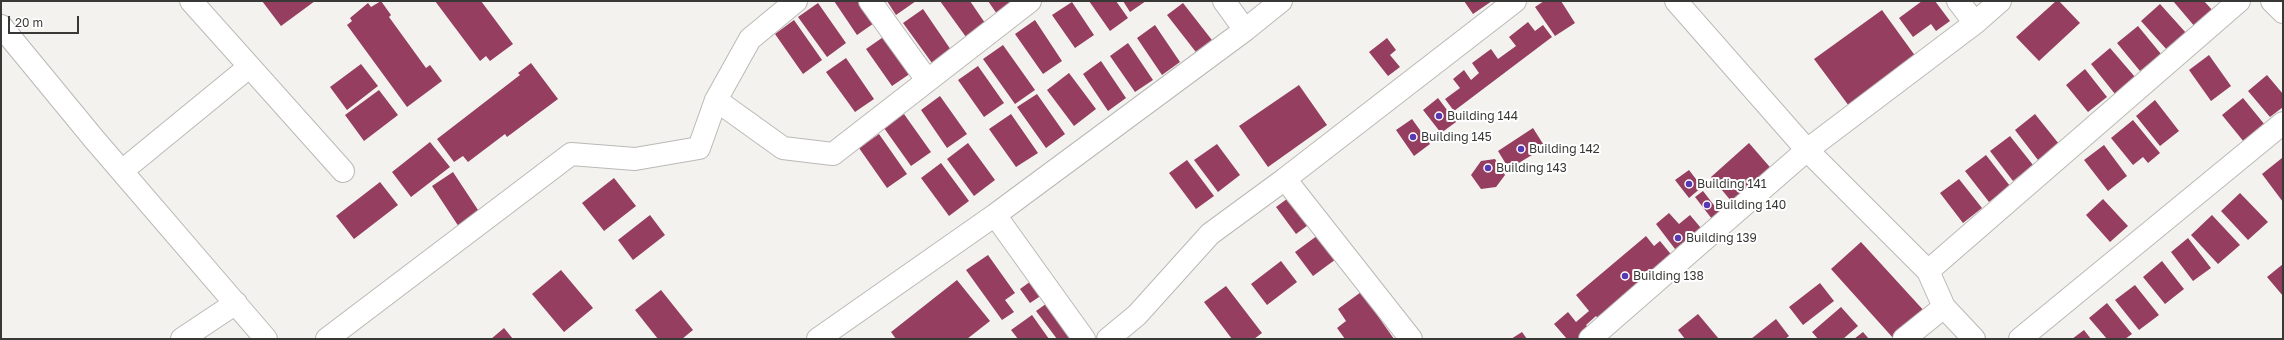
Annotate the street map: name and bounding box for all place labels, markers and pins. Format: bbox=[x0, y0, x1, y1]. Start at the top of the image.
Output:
place label: Building 144 bbox=[1447, 109, 1518, 123]
marker: Building 144 bbox=[1434, 111, 1444, 121]
place label: Building 145 bbox=[1421, 130, 1492, 144]
marker: Building 145 bbox=[1408, 132, 1418, 142]
place label: Building 142 bbox=[1529, 142, 1600, 156]
marker: Building 142 bbox=[1516, 144, 1526, 154]
place label: Building 143 bbox=[1496, 161, 1567, 175]
marker: Building 143 bbox=[1483, 163, 1493, 173]
place label: Building 141 bbox=[1697, 177, 1767, 191]
marker: Building 141 bbox=[1684, 179, 1694, 189]
place label: Building 140 bbox=[1715, 198, 1786, 212]
marker: Building 140 bbox=[1702, 200, 1712, 210]
place label: Building 139 bbox=[1686, 231, 1757, 245]
marker: Building 139 bbox=[1673, 233, 1683, 243]
place label: Building 138 bbox=[1633, 269, 1704, 283]
marker: Building 138 bbox=[1620, 271, 1630, 281]

